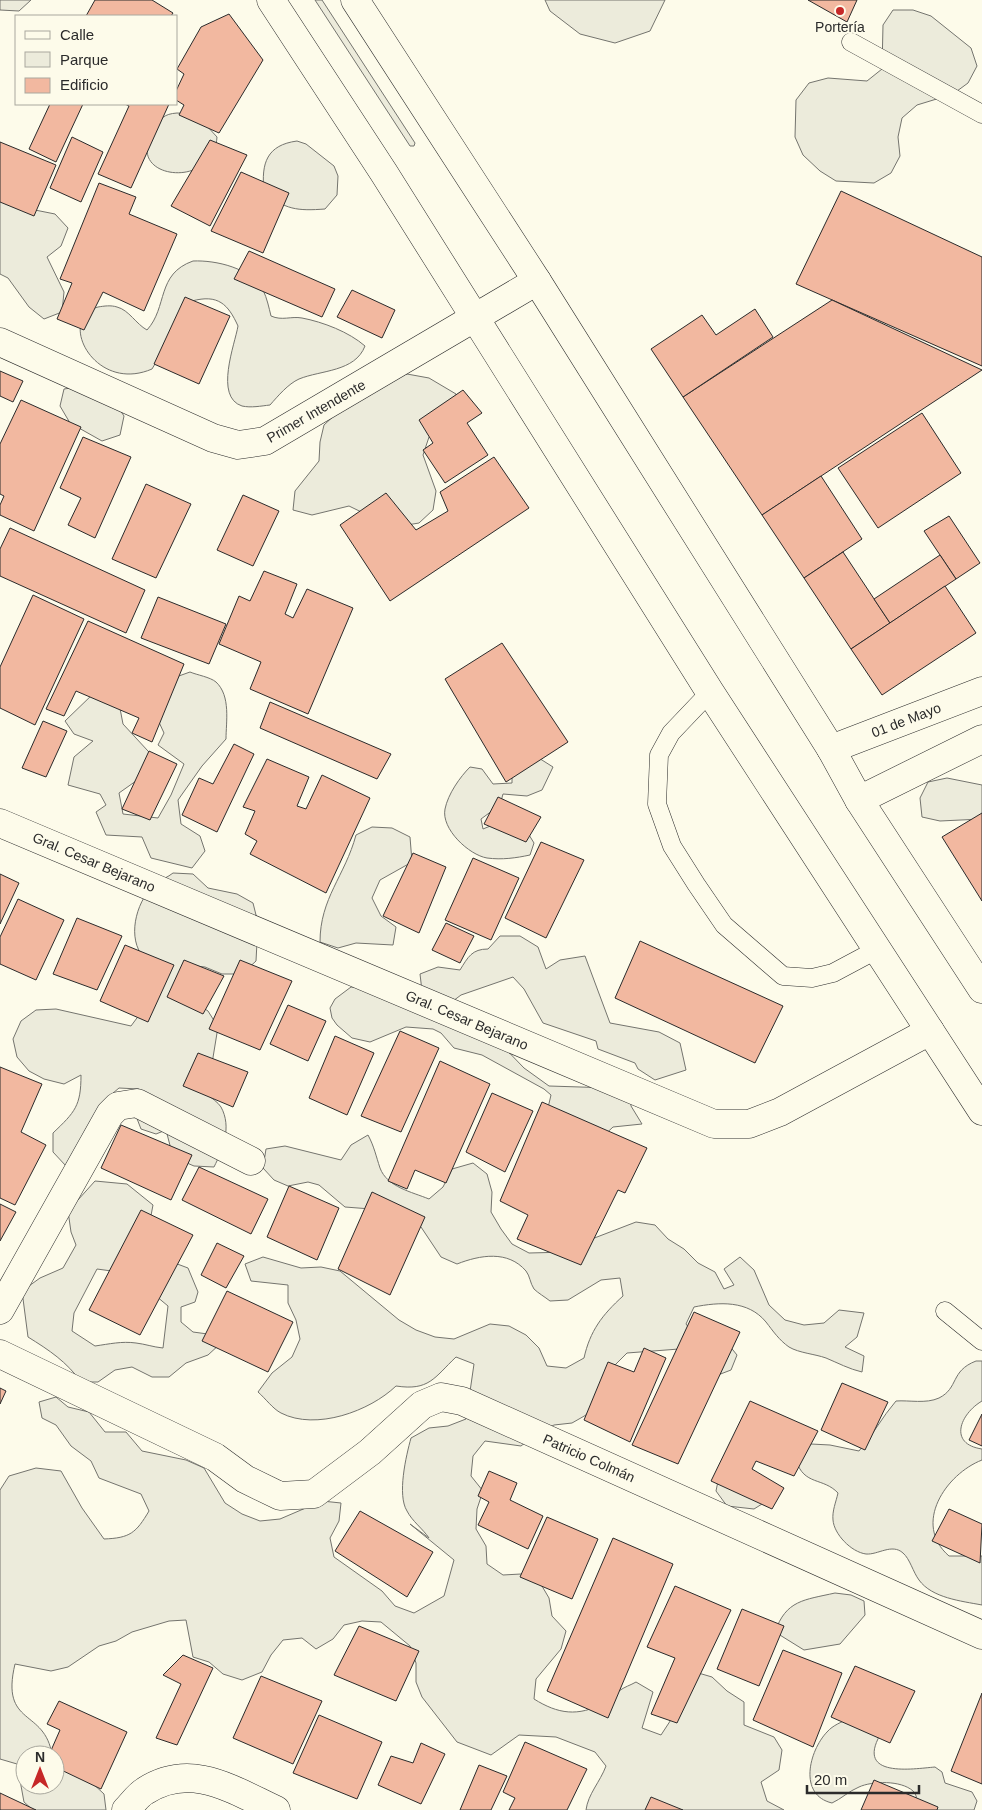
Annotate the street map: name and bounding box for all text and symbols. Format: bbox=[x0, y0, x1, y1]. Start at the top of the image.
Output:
marker: Portería bbox=[834, 5, 846, 17]
legend bbox=[15, 15, 178, 105]
place label: Portería bbox=[815, 19, 865, 35]
text: Calle bbox=[60, 26, 94, 43]
text: Parque bbox=[60, 51, 108, 68]
text: Edificio bbox=[60, 76, 108, 93]
street label: Primer Intendente bbox=[264, 376, 368, 446]
street label: 01 de Mayo bbox=[869, 699, 943, 741]
street label: Gral. Cesar Bejarano bbox=[30, 829, 158, 895]
street label: Gral. Cesar Bejarano bbox=[403, 987, 531, 1053]
street label: Patricio Colmán bbox=[541, 1431, 637, 1485]
north arrow bbox=[15, 1745, 65, 1795]
text: N bbox=[35, 1749, 45, 1765]
scale bar bbox=[807, 1762, 920, 1794]
text: 20 m bbox=[814, 1771, 847, 1788]

